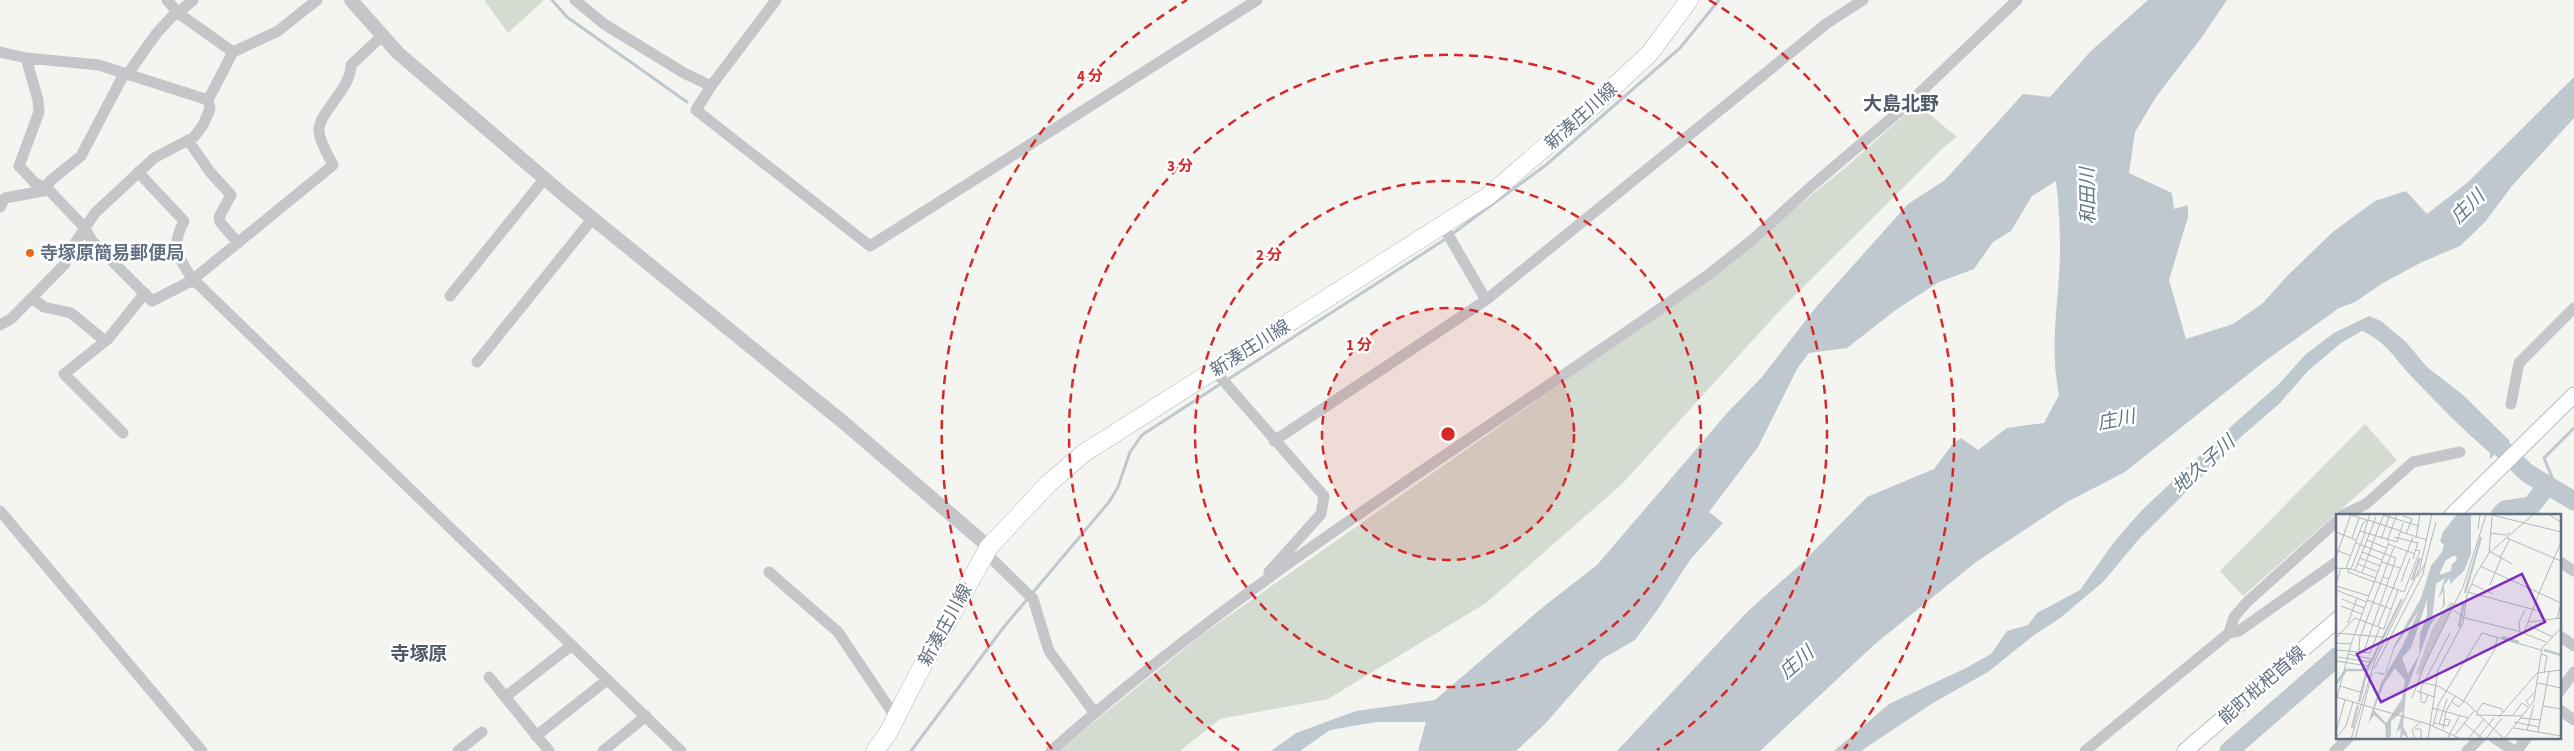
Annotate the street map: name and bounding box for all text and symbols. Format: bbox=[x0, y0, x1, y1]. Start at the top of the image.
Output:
text: 4 分 bbox=[1077, 66, 1103, 87]
street label: 新湊庄川線 bbox=[1540, 77, 1623, 156]
district label: 大島北野 bbox=[1863, 91, 1939, 118]
text: 3 分 bbox=[1167, 156, 1193, 177]
water label: 和田川 bbox=[2074, 165, 2102, 225]
water label: 庄川 bbox=[2445, 183, 2492, 230]
place label: 寺塚原簡易郵便局 bbox=[40, 241, 184, 266]
text: 2 分 bbox=[1256, 245, 1282, 266]
marker: 寺塚原簡易郵便局 bbox=[24, 247, 36, 259]
street label: 新湊庄川線 bbox=[1205, 314, 1295, 383]
text: 1 分 bbox=[1346, 335, 1372, 356]
water label: 庄川 bbox=[2095, 403, 2139, 437]
centre of rings bbox=[1439, 425, 1457, 443]
water label: 地久子川 bbox=[2167, 428, 2243, 501]
inset map bbox=[2336, 514, 2562, 738]
street label: 新湊庄川線 bbox=[913, 580, 978, 671]
water label: 庄川 bbox=[1774, 639, 1822, 686]
district label: 寺塚原 bbox=[390, 641, 448, 668]
street label: 能町枇杷首線 bbox=[2213, 641, 2311, 730]

